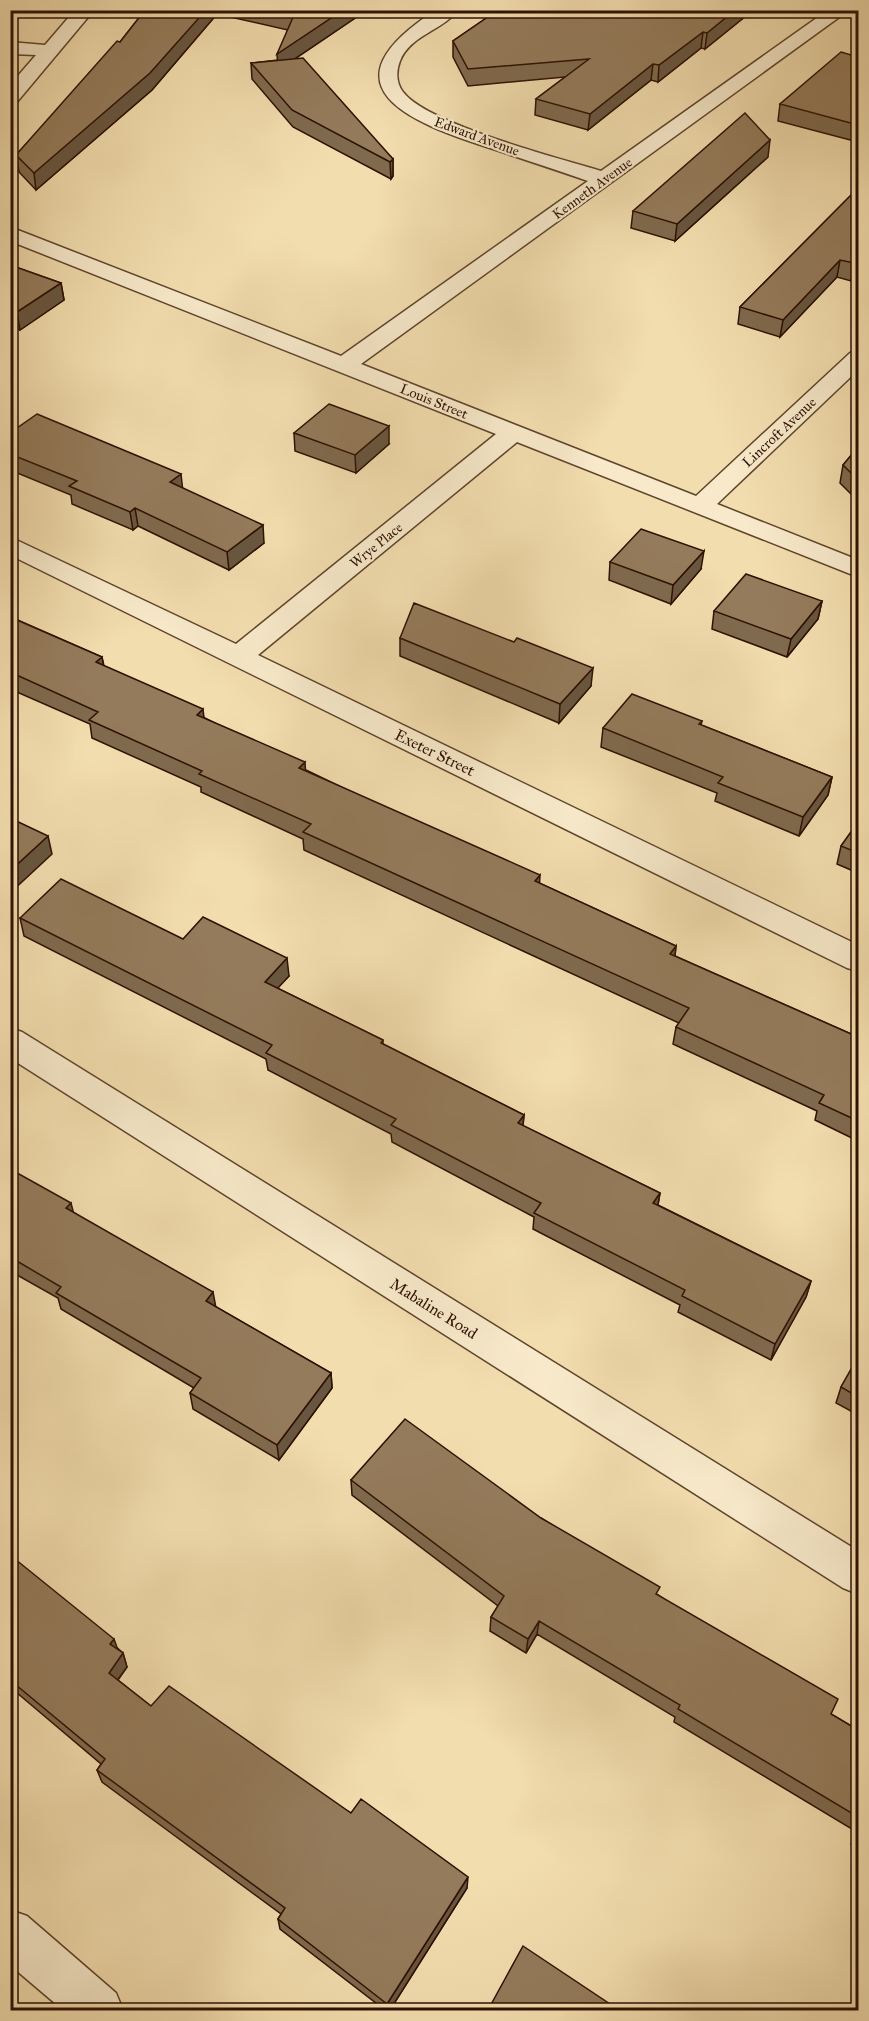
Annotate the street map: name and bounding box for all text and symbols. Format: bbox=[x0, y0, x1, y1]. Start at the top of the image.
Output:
street label: Edward Avenue bbox=[432, 113, 522, 160]
street label: Kenneth Avenue bbox=[549, 154, 636, 223]
street label: Louis Street bbox=[397, 380, 470, 423]
street label: Lincroft Avenue bbox=[739, 394, 820, 471]
street label: Wrye Place bbox=[347, 519, 406, 572]
street label: Exeter Street bbox=[392, 725, 478, 780]
street label: Mabaline Road bbox=[387, 1274, 481, 1343]

